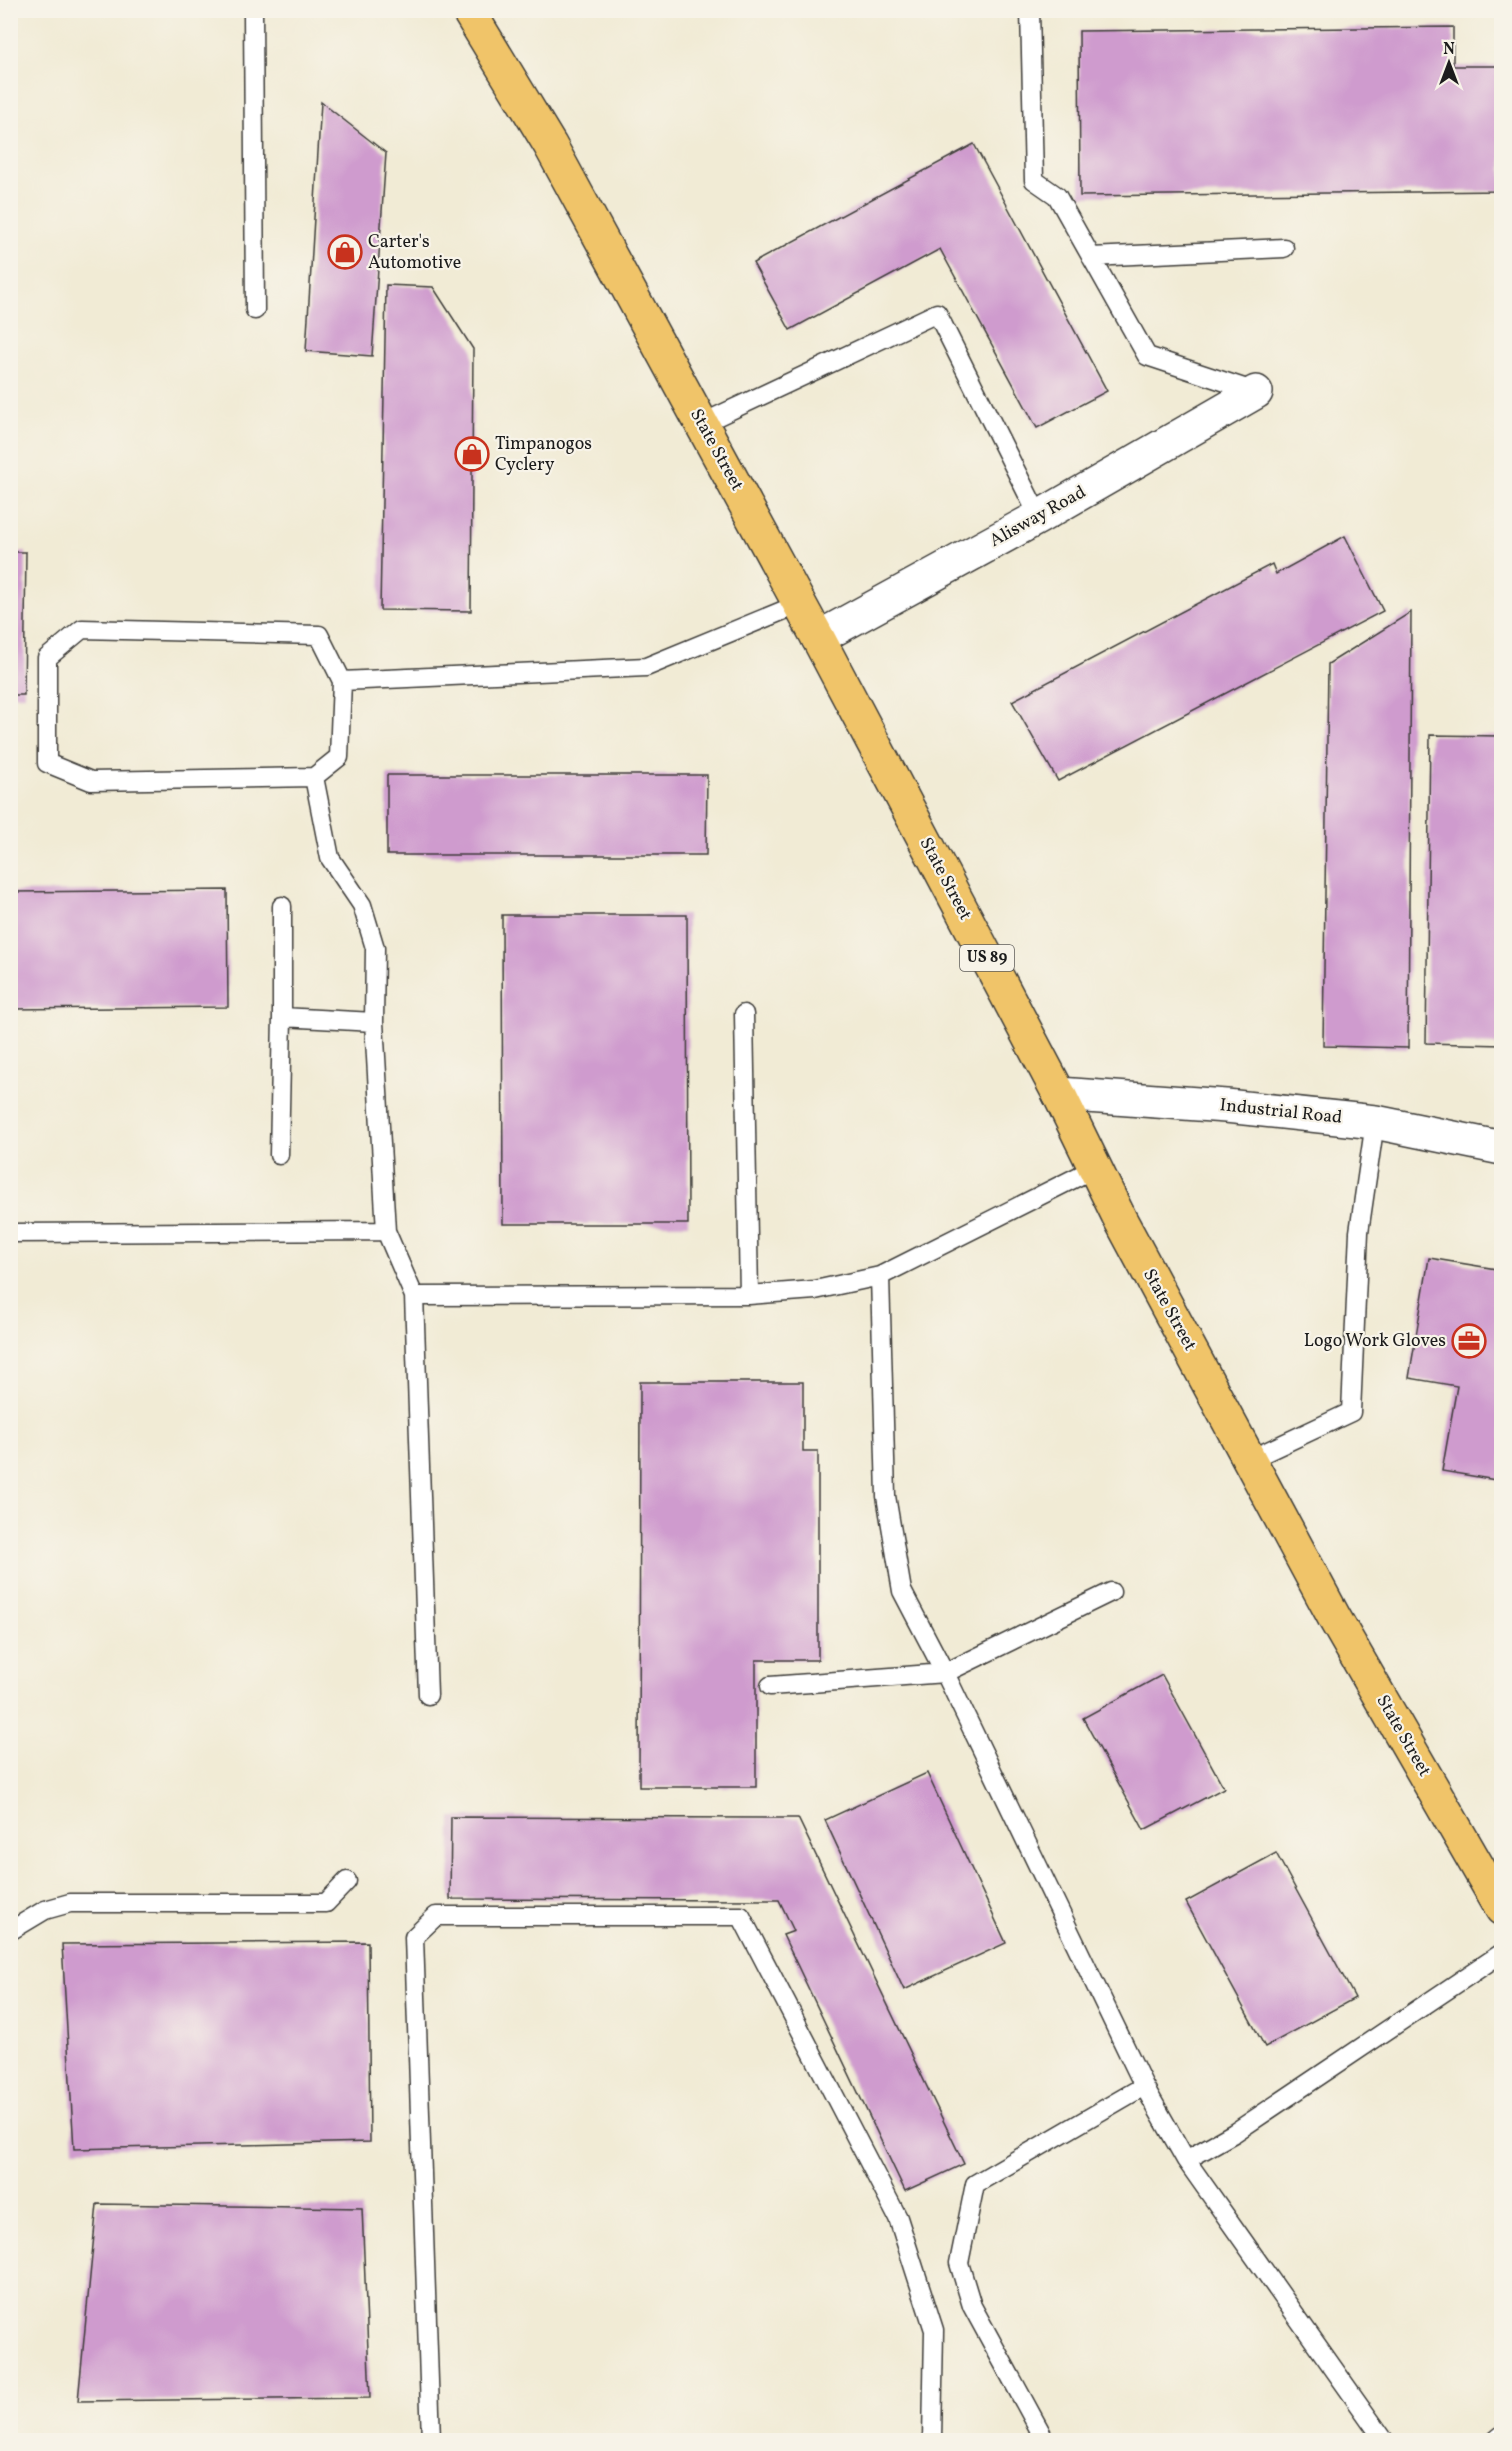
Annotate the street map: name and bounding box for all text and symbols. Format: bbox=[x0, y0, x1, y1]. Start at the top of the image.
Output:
north arrow bbox=[1419, 33, 1479, 93]
text: N bbox=[1443, 39, 1455, 61]
place label: Carter's Automotive bbox=[368, 230, 461, 276]
shop icon: Carter's Automotive bbox=[327, 234, 363, 270]
street label: State Street bbox=[683, 404, 749, 496]
place label: Timpanogos Cyclery bbox=[495, 432, 592, 478]
shop icon: Timpanogos Cyclery bbox=[454, 436, 490, 472]
street label: Alisway Road bbox=[985, 480, 1091, 554]
street label: State Street bbox=[913, 833, 977, 925]
road number: US 89 bbox=[960, 945, 1014, 971]
street label: Industrial Road bbox=[1219, 1093, 1343, 1131]
street label: State Street bbox=[1136, 1264, 1202, 1356]
office icon: Logo Work Gloves bbox=[1451, 1323, 1487, 1359]
place label: Logo Work Gloves bbox=[1304, 1329, 1446, 1354]
street label: State Street bbox=[1370, 1691, 1436, 1781]

